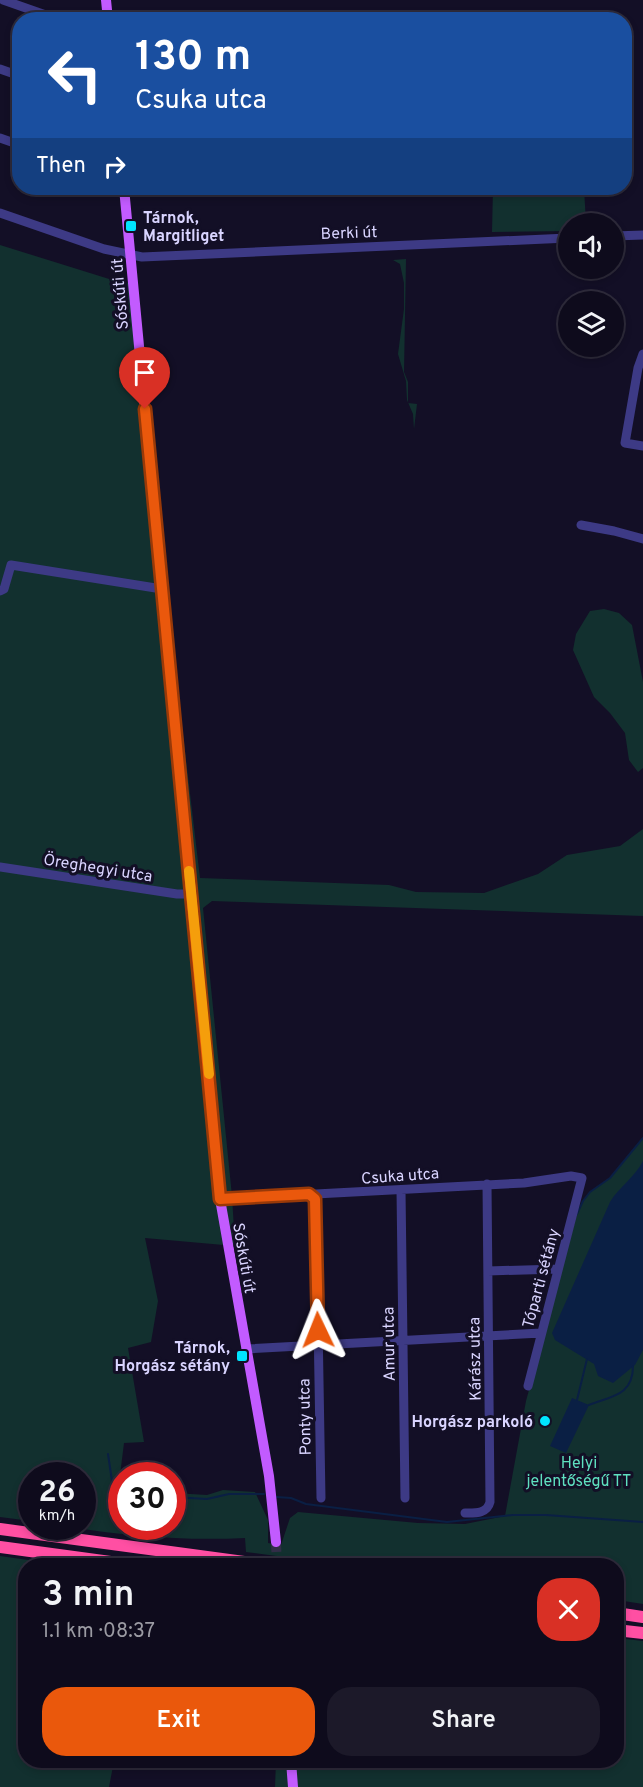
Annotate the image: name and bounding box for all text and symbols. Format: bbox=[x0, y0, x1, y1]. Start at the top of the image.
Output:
text: 130 m bbox=[135, 32, 251, 85]
icon: left bbox=[36, 36, 114, 114]
text: Csuka utca bbox=[135, 84, 267, 118]
icon: right bbox=[98, 150, 131, 183]
text: Then bbox=[36, 153, 86, 180]
place label: Tárnok, Margitliget bbox=[143, 209, 224, 247]
map controls bbox=[558, 213, 624, 357]
button: sound bbox=[558, 213, 624, 279]
marker: Tárnok, Margitliget bbox=[124, 219, 138, 233]
street label: Berki út bbox=[320, 223, 378, 245]
street label: Sóskúti út bbox=[108, 257, 134, 330]
button: layers bbox=[558, 291, 624, 357]
pin bbox=[119, 347, 170, 409]
icon: arrive bbox=[128, 356, 161, 389]
street label: Öreghegyi utca bbox=[42, 849, 154, 887]
street label: Csuka utca bbox=[361, 1164, 440, 1190]
street label: Sóskúti út bbox=[227, 1221, 259, 1295]
street label: Tóparti sétány bbox=[519, 1226, 565, 1331]
position arrow bbox=[286, 1298, 350, 1362]
street label: Amur utca bbox=[379, 1306, 401, 1381]
street label: Kárász utca bbox=[465, 1317, 487, 1401]
place label: Tárnok, Horgász sétány bbox=[114, 1339, 230, 1377]
marker: Tárnok, Horgász sétány bbox=[235, 1349, 249, 1363]
street label: Ponty utca bbox=[295, 1378, 317, 1456]
place label: Horgász parkoló bbox=[411, 1413, 533, 1433]
marker: Horgász parkoló bbox=[538, 1414, 552, 1428]
park label: Helyi jelentőségű TT bbox=[526, 1454, 631, 1492]
speed limit sign: 30 bbox=[108, 1462, 186, 1540]
text: 26 bbox=[39, 1475, 75, 1512]
text: km/h bbox=[39, 1507, 75, 1526]
text: 3 min bbox=[42, 1573, 134, 1619]
button: close bbox=[537, 1578, 600, 1641]
text: 1.1 km · 08:37 bbox=[42, 1619, 155, 1645]
button: Exit bbox=[42, 1687, 315, 1756]
button: Share bbox=[327, 1687, 600, 1756]

